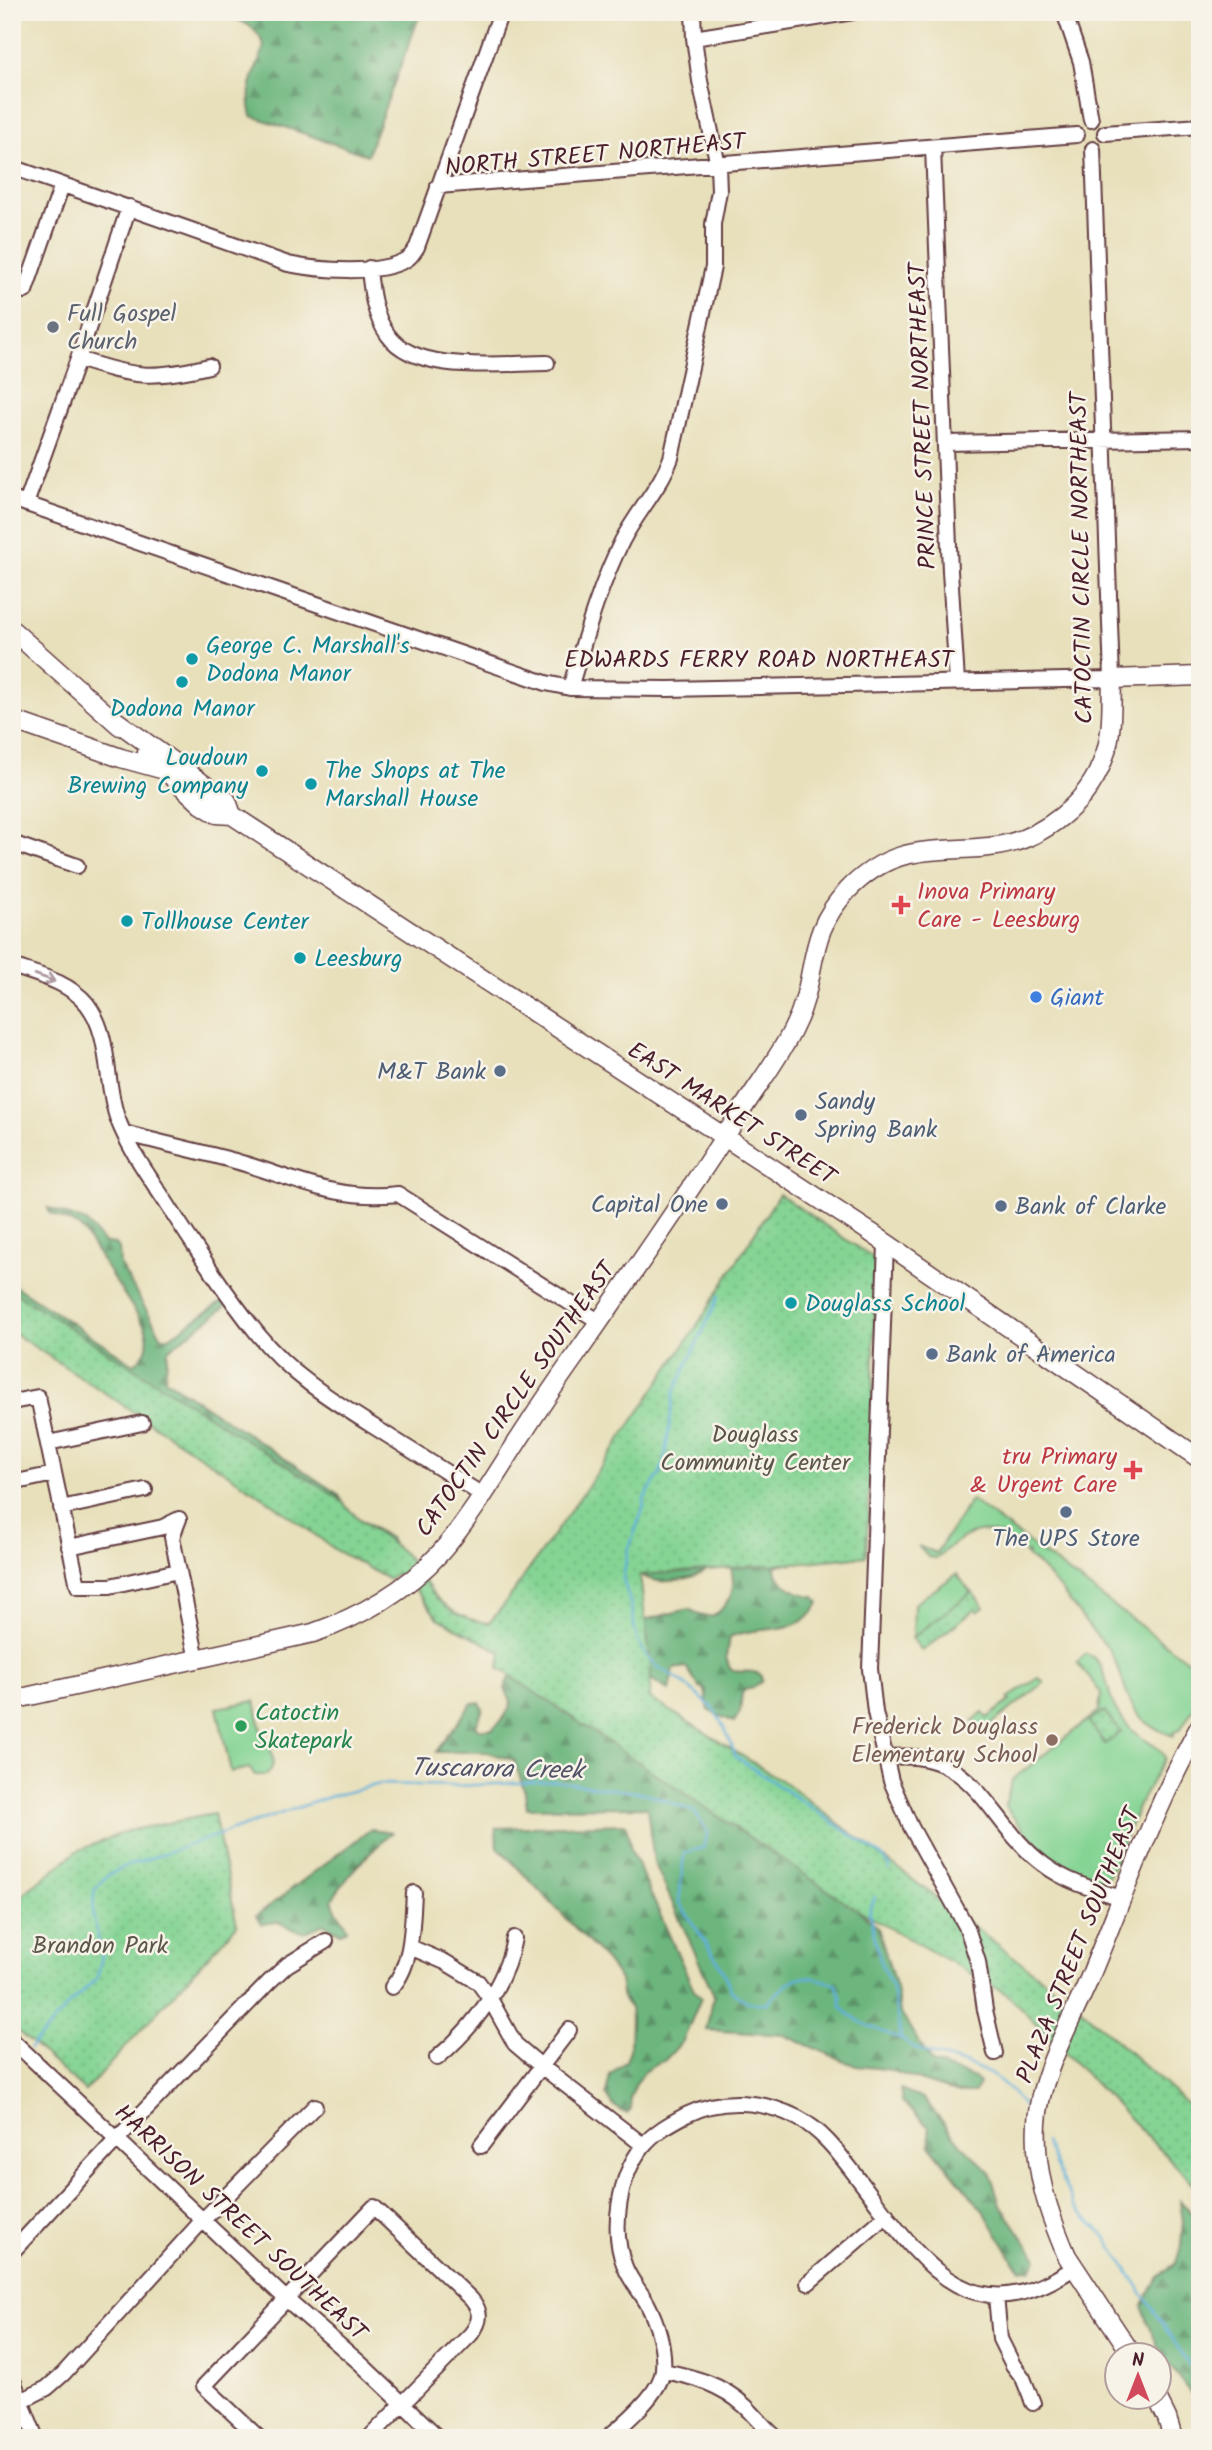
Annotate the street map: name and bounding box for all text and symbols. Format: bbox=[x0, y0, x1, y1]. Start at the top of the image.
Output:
street label: NORTH STREET NORTHEAST bbox=[443, 123, 749, 188]
street label: PRINCE STREET NORTHEAST bbox=[899, 260, 948, 570]
place label: Full Gospel Church bbox=[67, 295, 177, 362]
marker: Full Gospel Church bbox=[45, 319, 61, 335]
street label: CATOCTIN CIRCLE NORTHEAST bbox=[1060, 389, 1105, 724]
place label: George C. Marshall's Dodona Manor bbox=[206, 627, 410, 694]
street label: EDWARDS FERRY ROAD NORTHEAST bbox=[564, 641, 956, 680]
marker: George C. Marshall's Dodona Manor bbox=[184, 651, 200, 667]
marker: Dodona Manor bbox=[174, 674, 190, 690]
place label: Dodona Manor bbox=[110, 690, 256, 729]
place label: Loudoun Brewing Company bbox=[67, 739, 249, 806]
place label: The Shops at The Marshall House bbox=[325, 752, 506, 819]
marker: Loudoun Brewing Company bbox=[254, 763, 270, 779]
marker: The Shops at The Marshall House bbox=[303, 776, 319, 792]
place label: Inova Primary Care - Leesburg bbox=[917, 873, 1080, 940]
marker: Inova Primary Care - Leesburg bbox=[891, 895, 911, 915]
place label: Tollhouse Center bbox=[141, 903, 310, 942]
marker: Tollhouse Center bbox=[119, 913, 135, 929]
place label: Leesburg bbox=[314, 940, 402, 979]
marker: Leesburg bbox=[292, 950, 308, 966]
one-way arrow bbox=[33, 973, 55, 985]
place label: Giant bbox=[1050, 979, 1104, 1018]
marker: Giant bbox=[1028, 989, 1044, 1005]
street label: EAST MARKET STREET bbox=[619, 1032, 845, 1198]
place label: M&T Bank bbox=[377, 1053, 487, 1092]
marker: M&T Bank bbox=[492, 1063, 508, 1079]
place label: Sandy Spring Bank bbox=[815, 1083, 938, 1150]
marker: Sandy Spring Bank bbox=[793, 1107, 809, 1123]
place label: Capital One bbox=[591, 1186, 708, 1225]
place label: Bank of Clarke bbox=[1015, 1188, 1166, 1227]
marker: Capital One bbox=[714, 1196, 730, 1212]
marker: Bank of Clarke bbox=[993, 1198, 1009, 1214]
street label: CATOCTIN CIRCLE SOUTHEAST bbox=[406, 1252, 628, 1546]
place label: Douglass School bbox=[805, 1285, 966, 1324]
marker: Douglass School bbox=[783, 1295, 799, 1311]
place label: Bank of America bbox=[946, 1336, 1116, 1375]
marker: Bank of America bbox=[924, 1346, 940, 1362]
park label: Douglass Community Center bbox=[660, 1416, 852, 1483]
place label: tru Primary & Urgent Care bbox=[970, 1438, 1118, 1505]
marker: tru Primary & Urgent Care bbox=[1123, 1460, 1143, 1480]
marker: The UPS Store bbox=[1058, 1504, 1074, 1520]
place label: The UPS Store bbox=[992, 1520, 1140, 1559]
place label: Catoctin Skatepark bbox=[255, 1694, 353, 1761]
place label: Frederick Douglass Elementary School bbox=[851, 1708, 1038, 1775]
marker: Catoctin Skatepark bbox=[233, 1718, 249, 1734]
marker: Frederick Douglass Elementary School bbox=[1044, 1732, 1060, 1748]
water label: Tuscarora Creek bbox=[410, 1747, 587, 1793]
street label: PLAZA STREET SOUTHEAST bbox=[1006, 1800, 1154, 2090]
park label: Brandon Park bbox=[32, 1927, 169, 1966]
street label: HARRISON STREET SOUTHEAST bbox=[104, 2095, 377, 2353]
north arrow bbox=[1104, 2342, 1174, 2412]
text: N bbox=[1132, 2346, 1144, 2376]

